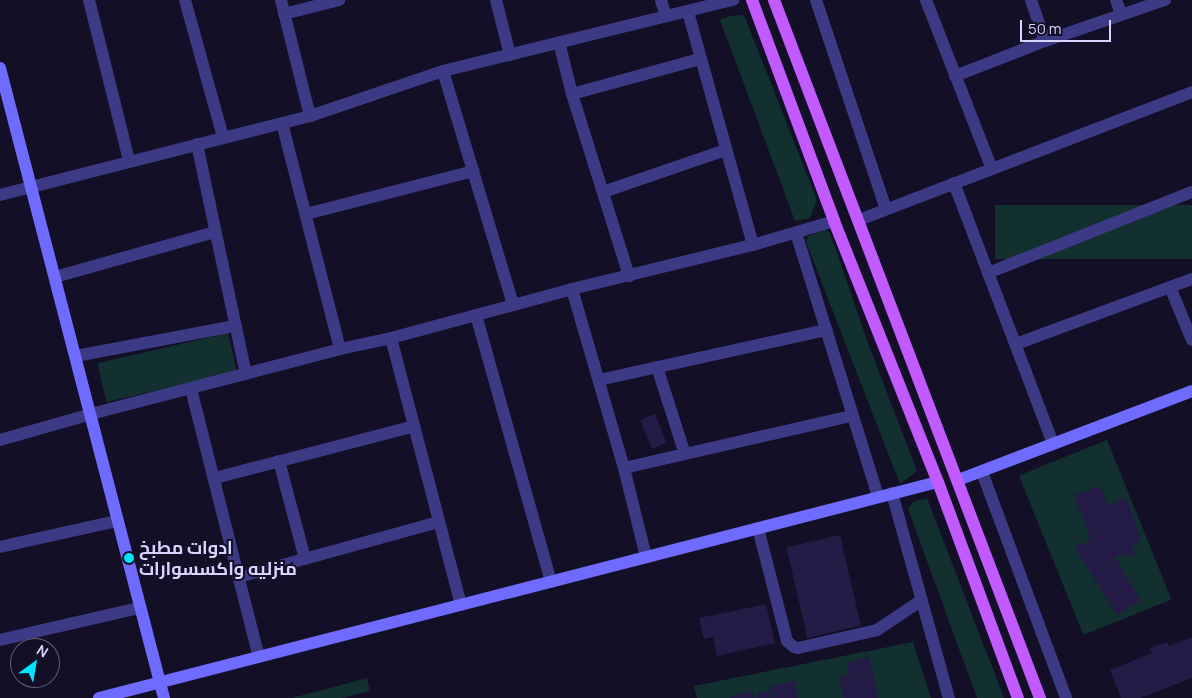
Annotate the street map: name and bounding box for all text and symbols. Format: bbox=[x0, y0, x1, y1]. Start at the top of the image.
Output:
scale bar bbox=[1022, 10, 1113, 42]
text: 50 m bbox=[1028, 18, 1062, 39]
place label: ادوات مطبخ منزليه واكسسوارات bbox=[139, 537, 297, 580]
marker: ادوات مطبخ منزليه واكسسوارات bbox=[123, 552, 135, 564]
north arrow bbox=[10, 638, 60, 688]
text: N bbox=[33, 640, 52, 661]

